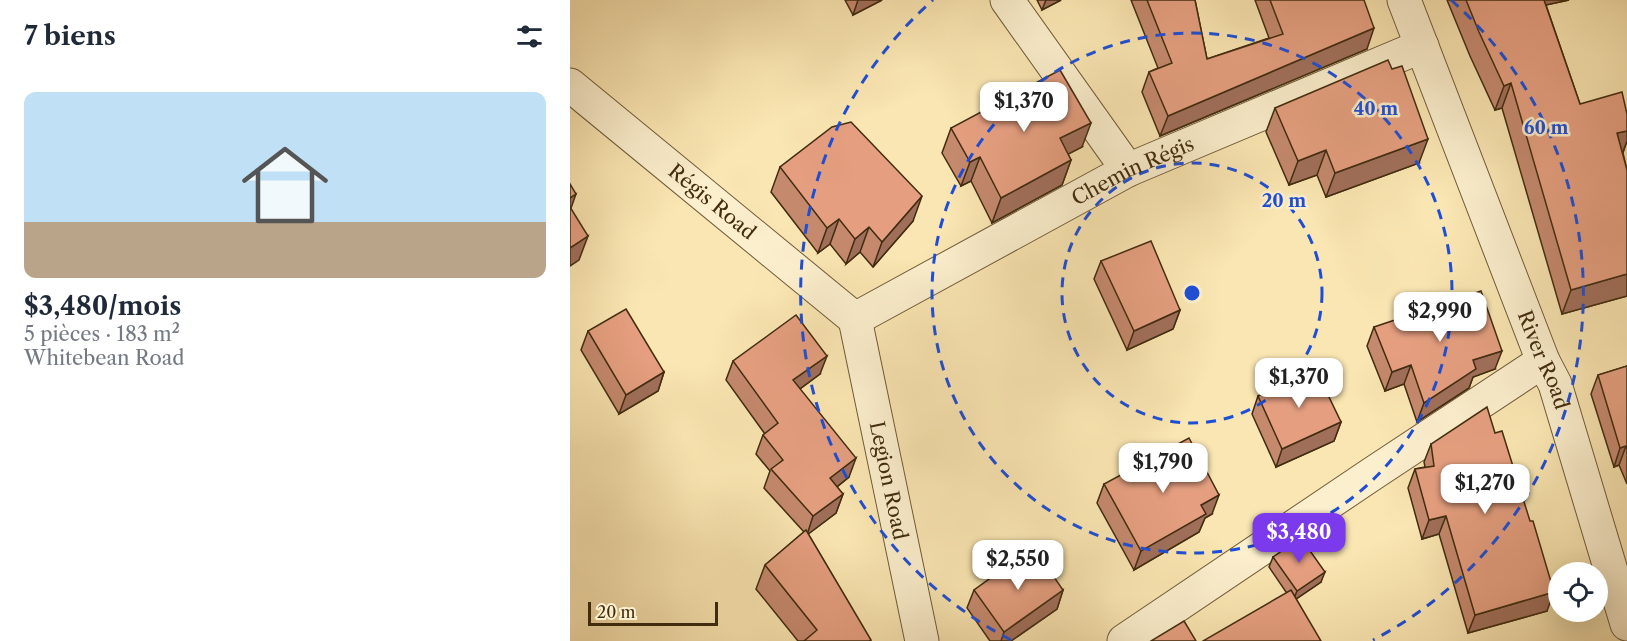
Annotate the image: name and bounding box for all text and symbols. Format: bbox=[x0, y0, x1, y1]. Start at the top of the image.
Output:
text: 7 biens bbox=[24, 20, 116, 52]
icon: filters bbox=[513, 20, 546, 53]
pin: $1,370 bbox=[975, 82, 1073, 133]
text: $1,370 bbox=[994, 89, 1054, 113]
text: 40 m bbox=[1354, 98, 1398, 120]
text: 60 m bbox=[1524, 117, 1568, 139]
icon: home bbox=[231, 131, 339, 239]
street label: Chemin Régis bbox=[1067, 132, 1198, 210]
street label: Régis Road bbox=[664, 159, 761, 245]
text: 20 m bbox=[1262, 190, 1306, 212]
centre of rings bbox=[1182, 283, 1202, 303]
text: $3,480/mois bbox=[24, 290, 181, 322]
pin: $2,990 bbox=[1391, 292, 1489, 343]
text: $2,990 bbox=[1408, 299, 1472, 323]
street label: River Road bbox=[1513, 307, 1574, 412]
text: 5 pièces · 183 m² bbox=[24, 322, 180, 346]
text: Whitebean Road bbox=[24, 346, 184, 370]
pin: $1,370 bbox=[1250, 358, 1348, 409]
text: $1,370 bbox=[1269, 365, 1329, 389]
street label: Legion Road bbox=[865, 419, 913, 542]
pin: $1,790 bbox=[1114, 443, 1212, 494]
text: $1,790 bbox=[1133, 450, 1193, 474]
pin: $1,270 bbox=[1436, 464, 1534, 515]
text: $1,270 bbox=[1455, 471, 1515, 495]
pin: $3,480 bbox=[1250, 513, 1348, 564]
text: $3,480 bbox=[1267, 520, 1331, 544]
pin: $2,550 bbox=[969, 540, 1067, 591]
text: $2,550 bbox=[986, 547, 1050, 571]
map controls bbox=[1548, 562, 1608, 622]
button: locate bbox=[1548, 562, 1608, 622]
scale bar bbox=[588, 599, 718, 626]
text: 20 m bbox=[597, 602, 636, 622]

